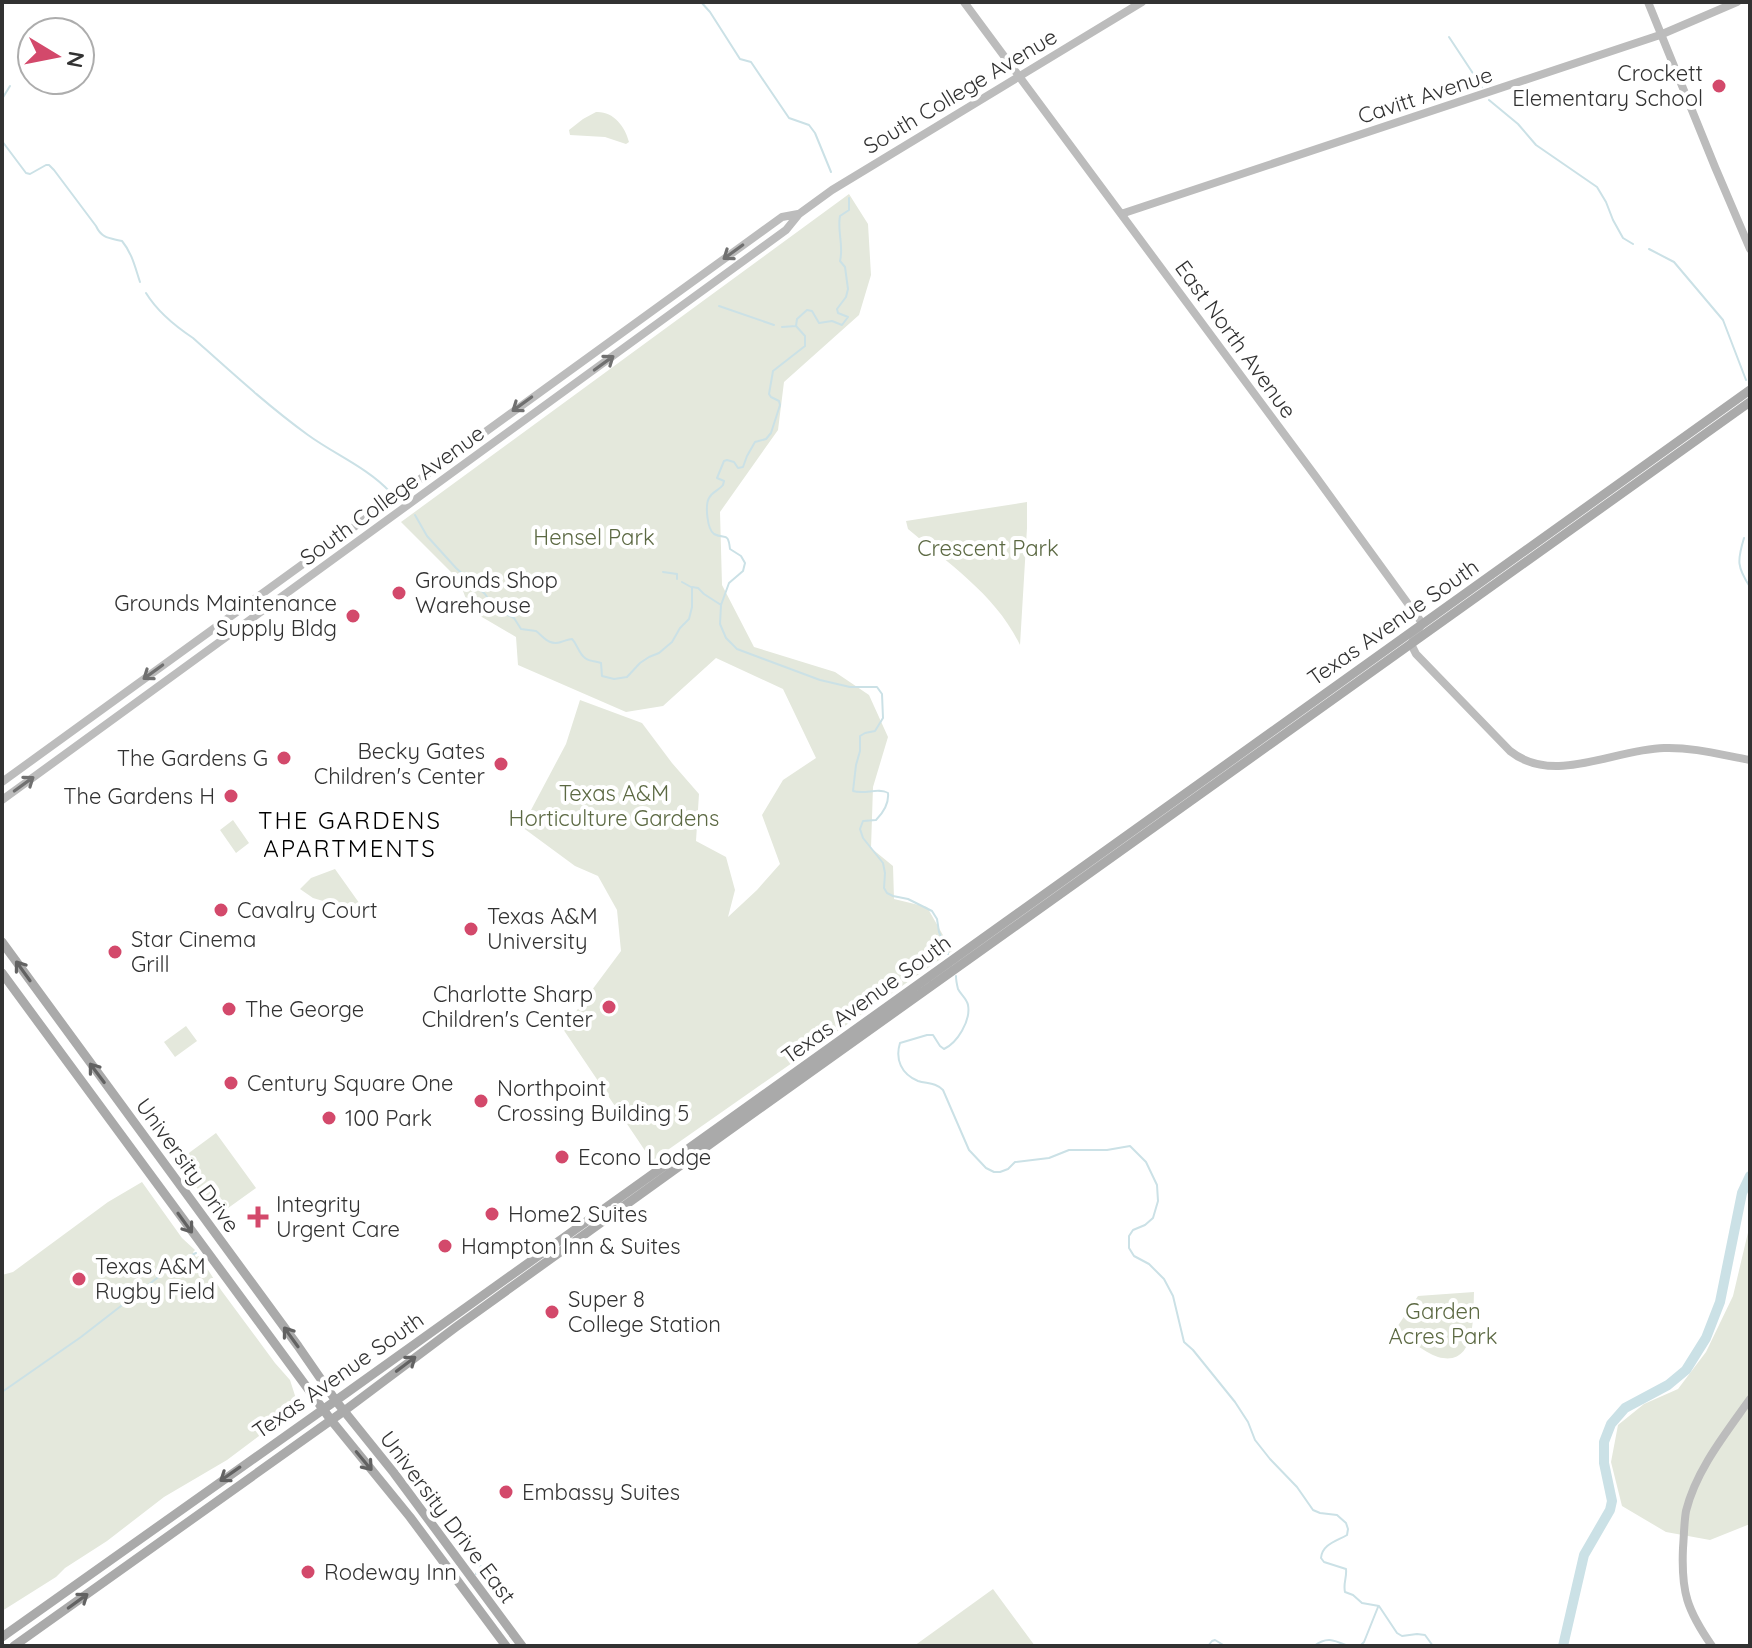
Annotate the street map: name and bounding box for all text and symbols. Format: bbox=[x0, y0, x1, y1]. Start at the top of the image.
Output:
north arrow bbox=[16, 16, 96, 96]
street label: South College Avenue bbox=[858, 22, 1062, 160]
text: N bbox=[61, 49, 91, 70]
place label: Crockett Elementary School bbox=[1512, 59, 1703, 112]
street label: Cavitt Avenue bbox=[1354, 60, 1496, 130]
marker: Crockett Elementary School bbox=[1710, 77, 1728, 95]
one-way arrow bbox=[723, 243, 744, 260]
street label: East North Avenue bbox=[1169, 254, 1303, 424]
one-way arrow bbox=[592, 355, 614, 371]
one-way arrow bbox=[512, 396, 533, 413]
street label: South College Avenue bbox=[294, 419, 490, 571]
park label: Hensel Park bbox=[533, 523, 655, 551]
park label: Crescent Park bbox=[917, 534, 1059, 562]
street label: Texas Avenue South bbox=[1302, 552, 1484, 692]
place label: Grounds Shop Warehouse bbox=[415, 566, 558, 619]
marker: Grounds Shop Warehouse bbox=[390, 584, 408, 602]
place label: Grounds Maintenance Supply Bldg bbox=[114, 589, 337, 642]
marker: Grounds Maintenance Supply Bldg bbox=[344, 607, 362, 625]
one-way arrow bbox=[143, 663, 164, 680]
place label: Becky Gates Children's Center bbox=[314, 737, 486, 790]
place label: The Gardens G bbox=[117, 744, 268, 772]
marker: The Gardens G bbox=[275, 749, 293, 767]
marker: Becky Gates Children's Center bbox=[492, 755, 510, 773]
one-way arrow bbox=[13, 776, 35, 792]
park label: Texas A&M Horticulture Gardens bbox=[509, 779, 719, 832]
place label: The Gardens H bbox=[63, 782, 215, 810]
marker: The Gardens H bbox=[222, 787, 240, 805]
district label: THE GARDENS APARTMENTS bbox=[258, 805, 442, 863]
place label: Cavalry Court bbox=[237, 896, 378, 924]
marker: Cavalry Court bbox=[212, 901, 230, 919]
place label: Texas A&M University bbox=[487, 902, 598, 955]
marker: Texas A&M University bbox=[462, 920, 480, 938]
place label: Star Cinema Grill bbox=[131, 925, 256, 978]
street label: Texas Avenue South bbox=[776, 928, 956, 1070]
marker: Star Cinema Grill bbox=[106, 943, 124, 961]
one-way arrow bbox=[15, 960, 31, 982]
place label: Charlotte Sharp Children's Center bbox=[422, 980, 594, 1033]
place label: The George bbox=[245, 995, 364, 1023]
marker: Charlotte Sharp Children's Center bbox=[600, 998, 618, 1016]
marker: The George bbox=[220, 1000, 238, 1018]
one-way arrow bbox=[89, 1062, 106, 1084]
place label: Century Square One bbox=[247, 1069, 453, 1097]
marker: Century Square One bbox=[222, 1074, 240, 1092]
place label: Northpoint Crossing Building 5 bbox=[497, 1074, 689, 1127]
street label: University Drive bbox=[130, 1092, 246, 1238]
marker: Northpoint Crossing Building 5 bbox=[472, 1092, 490, 1110]
place label: 100 Park bbox=[345, 1104, 432, 1132]
marker: 100 Park bbox=[320, 1109, 338, 1127]
place label: Econo Lodge bbox=[578, 1143, 711, 1171]
marker: Econo Lodge bbox=[553, 1148, 571, 1166]
place label: Integrity Urgent Care bbox=[276, 1190, 400, 1243]
place label: Home2 Suites bbox=[508, 1200, 648, 1228]
marker: Home2 Suites bbox=[483, 1205, 501, 1223]
marker: Integrity Urgent Care bbox=[247, 1206, 269, 1228]
one-way arrow bbox=[177, 1212, 194, 1233]
place label: Hampton Inn & Suites bbox=[461, 1232, 681, 1260]
marker: Hampton Inn & Suites bbox=[436, 1237, 454, 1255]
place label: Texas A&M Rugby Field bbox=[95, 1252, 215, 1305]
marker: Texas A&M Rugby Field bbox=[70, 1270, 88, 1288]
place label: Super 8 College Station bbox=[568, 1285, 721, 1338]
park label: Garden Acres Park bbox=[1389, 1297, 1497, 1350]
marker: Super 8 College Station bbox=[543, 1303, 561, 1321]
street label: Texas Avenue South bbox=[247, 1305, 429, 1445]
one-way arrow bbox=[283, 1326, 299, 1348]
one-way arrow bbox=[395, 1356, 416, 1373]
street label: University Drive East bbox=[374, 1425, 522, 1609]
one-way arrow bbox=[355, 1450, 373, 1470]
one-way arrow bbox=[219, 1466, 241, 1482]
place label: Embassy Suites bbox=[522, 1478, 680, 1506]
marker: Embassy Suites bbox=[497, 1483, 515, 1501]
place label: Rodeway Inn bbox=[324, 1558, 457, 1586]
marker: Rodeway Inn bbox=[299, 1563, 317, 1581]
one-way arrow bbox=[66, 1593, 88, 1609]

